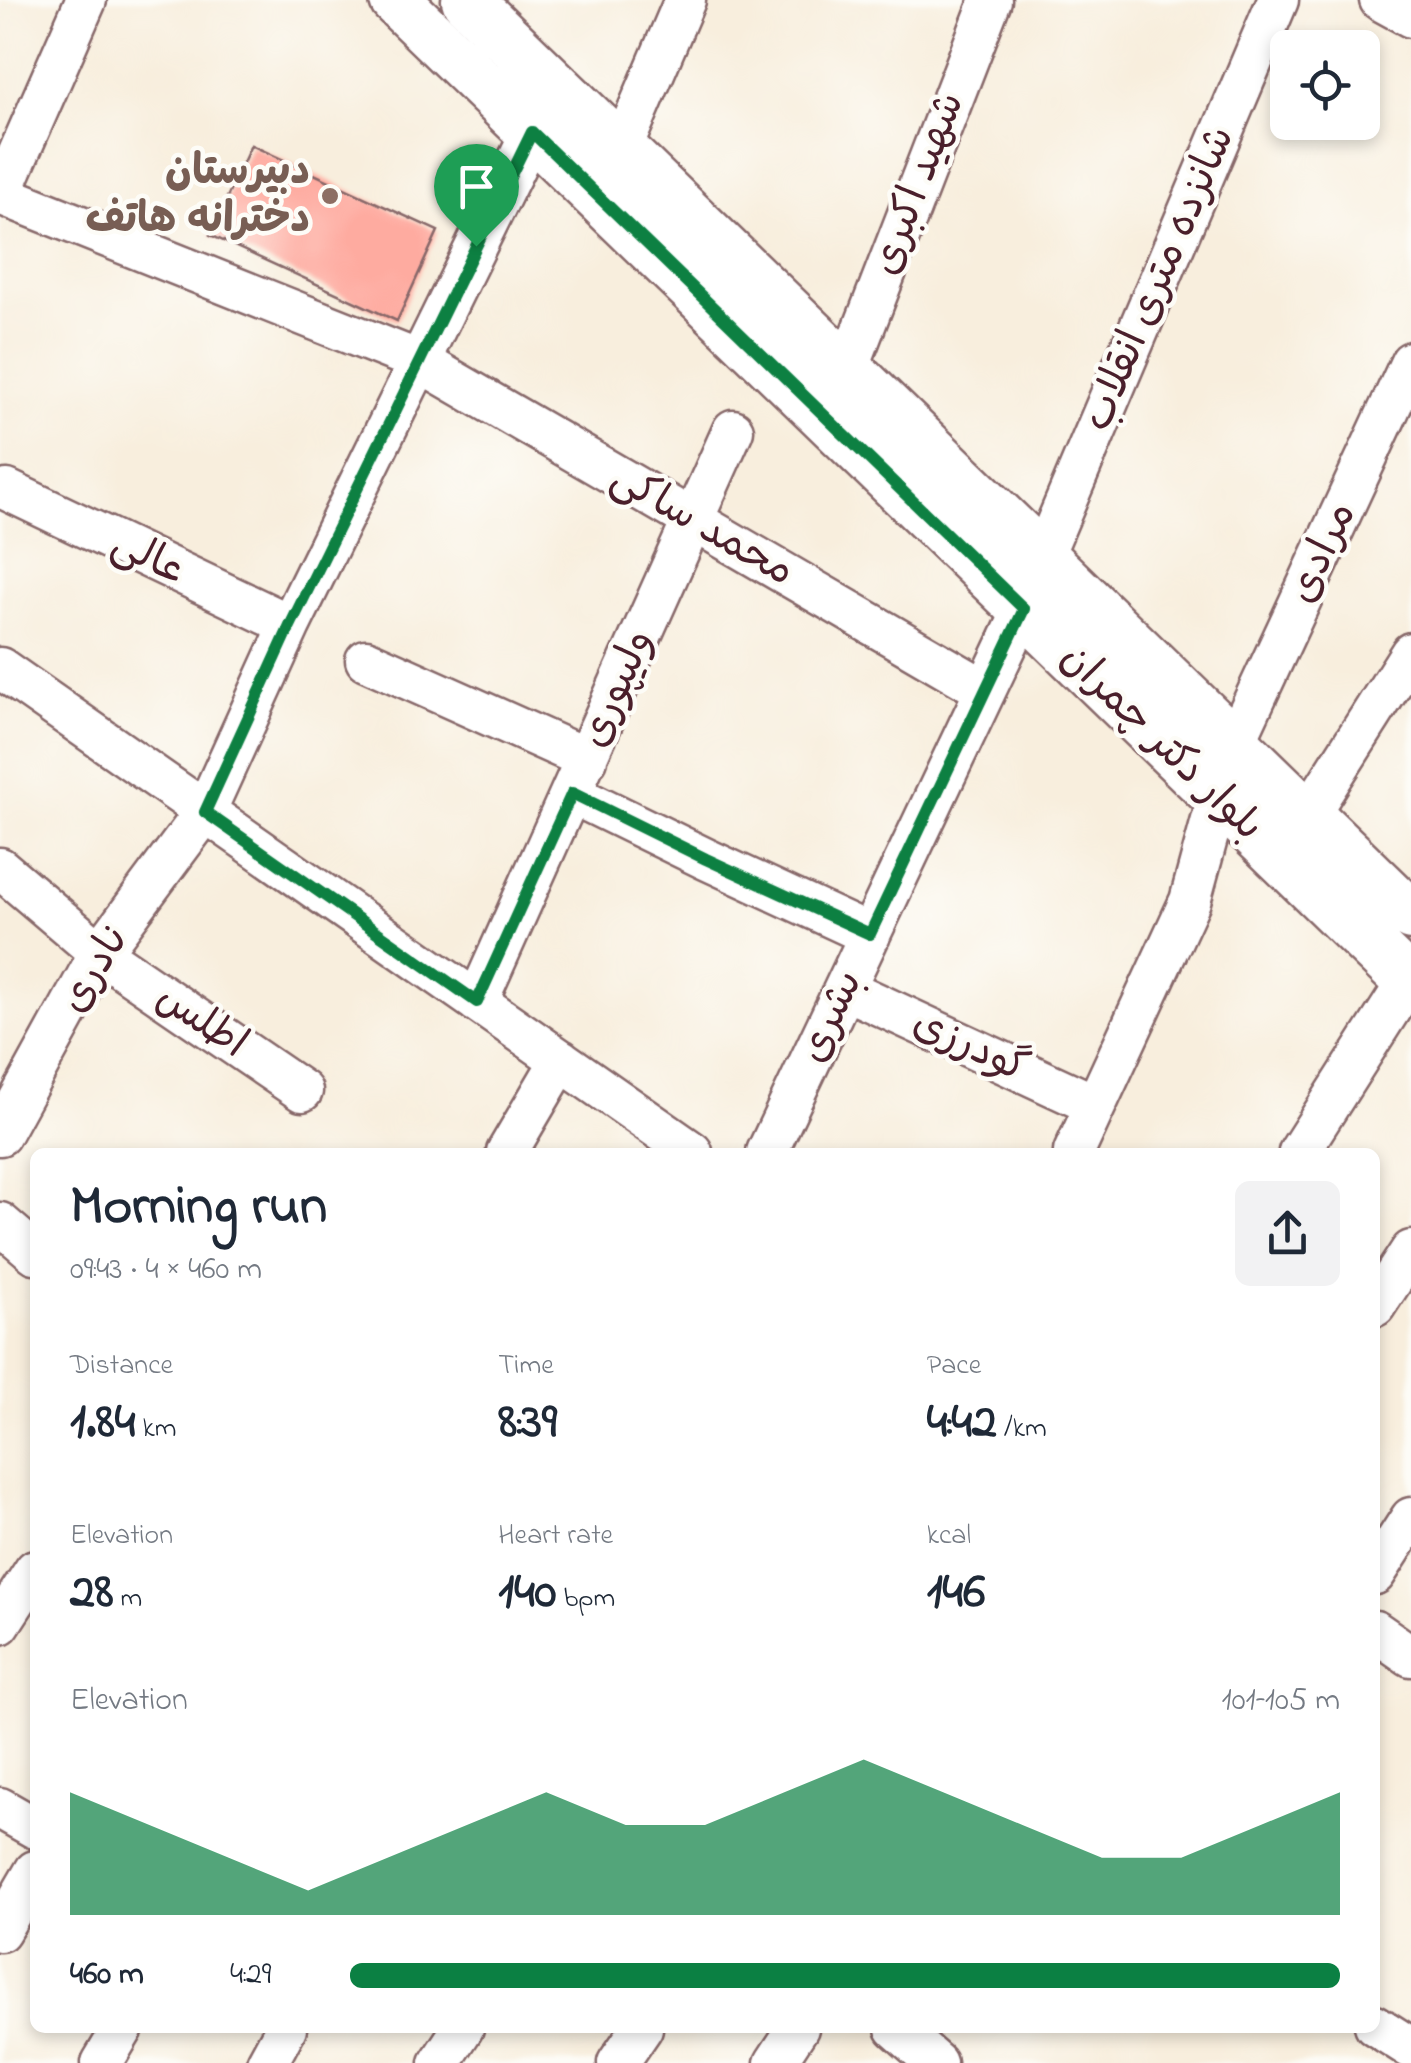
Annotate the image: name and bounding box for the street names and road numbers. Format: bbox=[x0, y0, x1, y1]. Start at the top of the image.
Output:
street label: شهید اکبری bbox=[856, 84, 982, 284]
street label: شانزده متری انقلاب bbox=[1068, 117, 1252, 441]
street label: محمد ساکی bbox=[599, 449, 805, 603]
street label: مرادی bbox=[1273, 492, 1373, 614]
street label: عالی bbox=[101, 514, 195, 602]
street label: ولیپوری bbox=[565, 620, 671, 758]
street label: بلوار دکتر چمران bbox=[1045, 630, 1277, 856]
street label: نادری bbox=[45, 912, 147, 1026]
street label: بشری bbox=[784, 961, 880, 1073]
street label: اطلس bbox=[143, 969, 259, 1075]
street label: گودرزی bbox=[902, 994, 1038, 1100]

